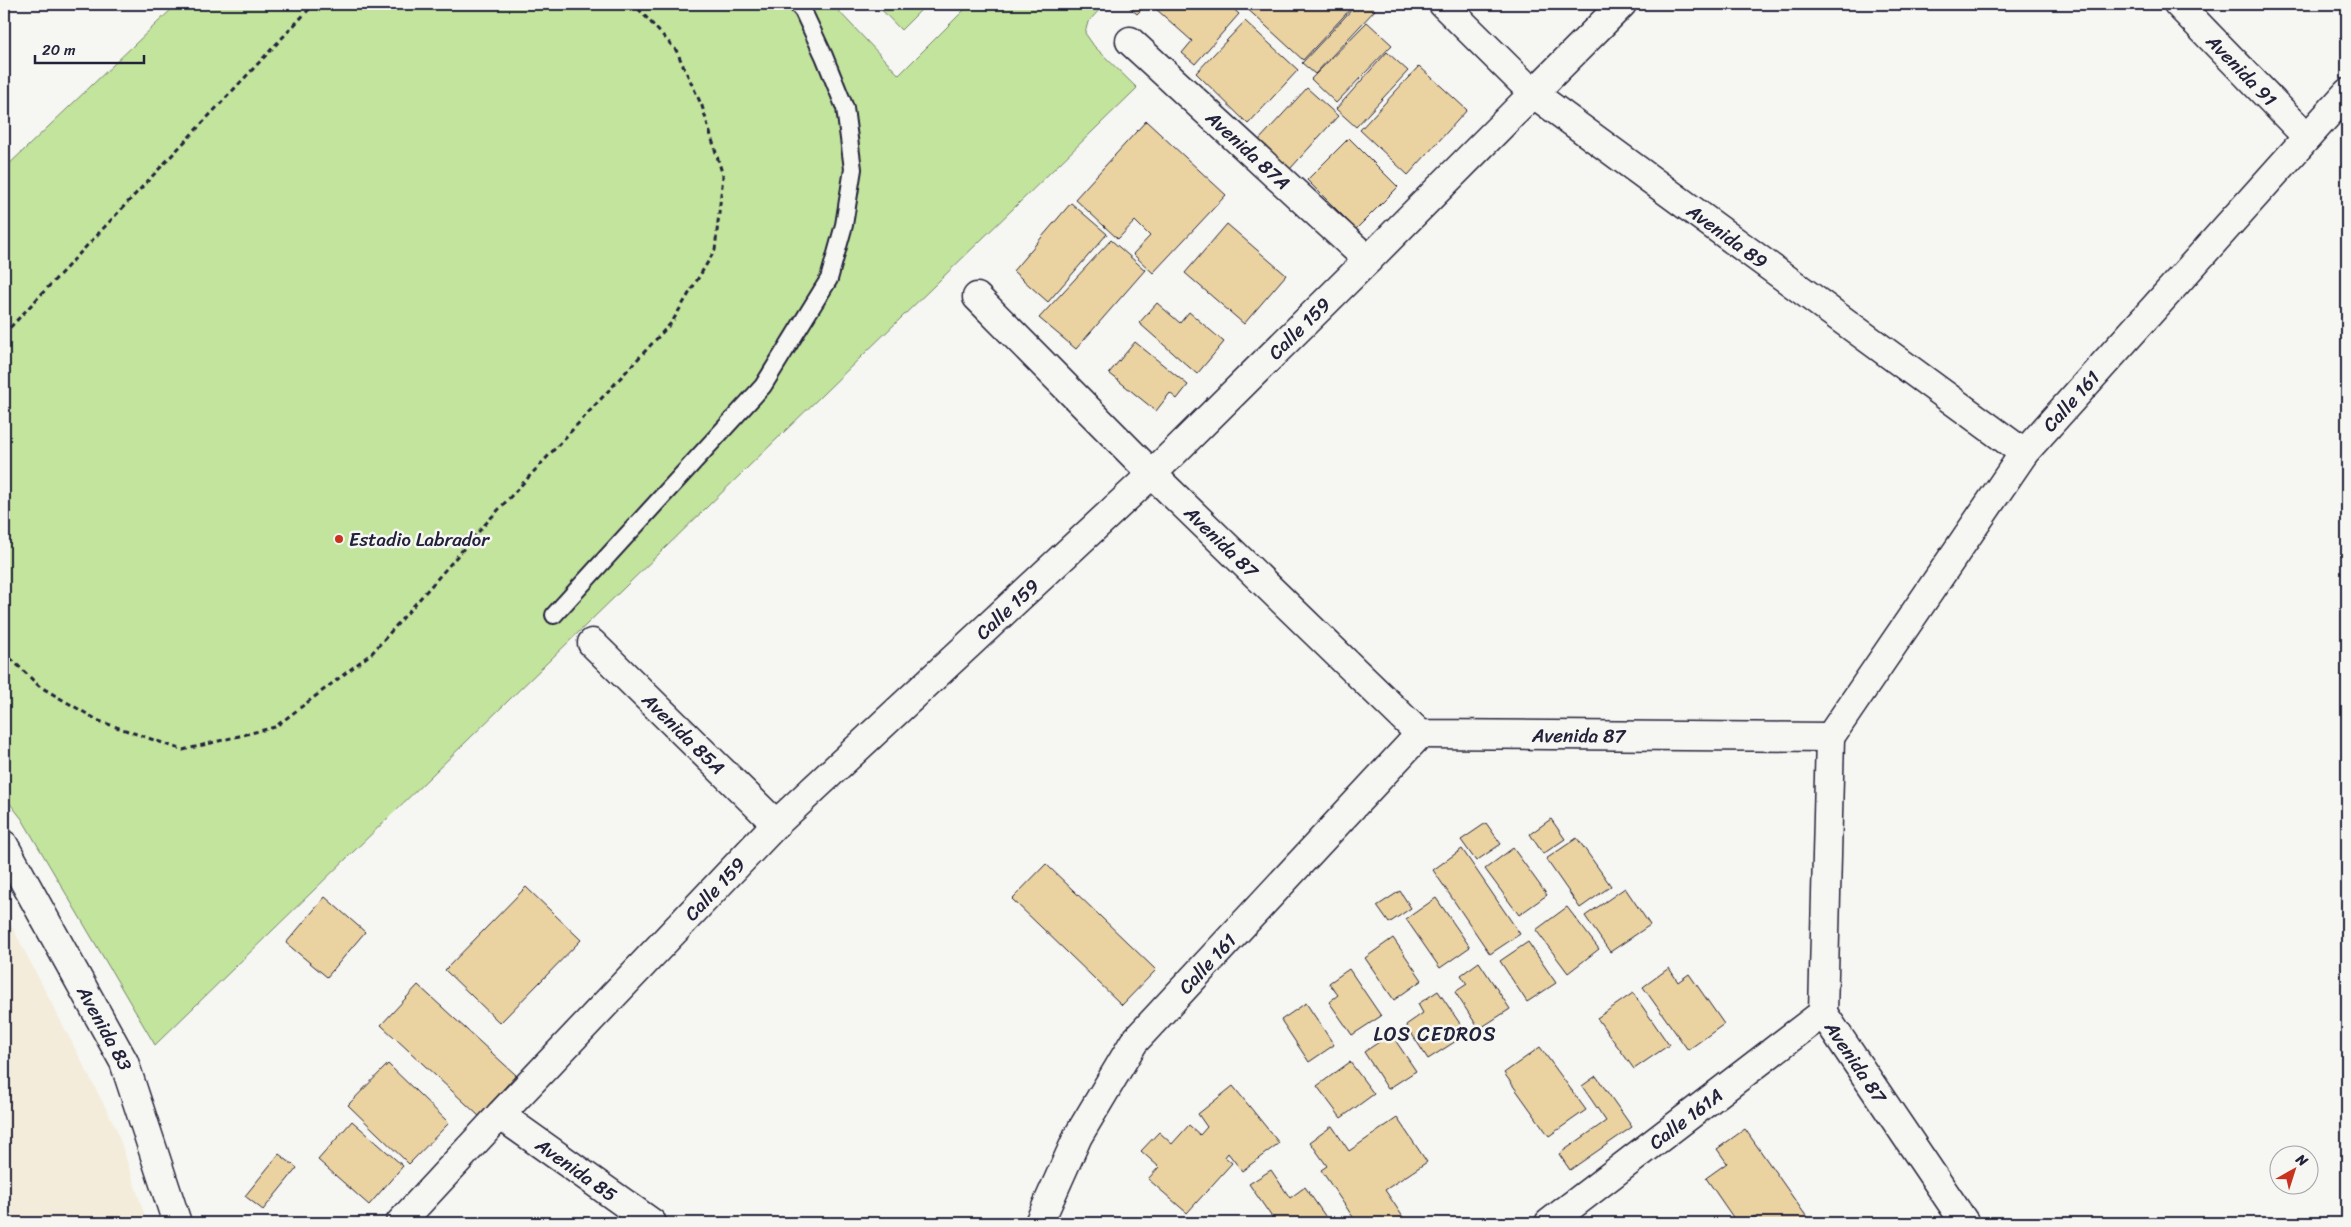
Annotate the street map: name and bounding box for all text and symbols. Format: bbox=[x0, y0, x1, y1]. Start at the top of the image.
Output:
street label: Avenida 91 bbox=[2197, 26, 2285, 115]
scale bar bbox=[35, 32, 144, 64]
text: 20 m bbox=[42, 37, 76, 63]
street label: Avenida 87A bbox=[1197, 102, 1298, 198]
street label: Avenida 89 bbox=[1679, 194, 1775, 277]
street label: Calle 159 bbox=[1260, 289, 1339, 368]
street label: Calle 161 bbox=[2034, 363, 2108, 440]
street label: Avenida 87 bbox=[1176, 497, 1267, 587]
place label: Estadio Labrador bbox=[349, 523, 490, 556]
marker: Estadio Labrador bbox=[333, 533, 345, 545]
street label: Calle 159 bbox=[968, 570, 1047, 648]
street label: Avenida 85A bbox=[633, 684, 733, 783]
street label: Avenida 87 bbox=[1531, 719, 1627, 753]
street label: Calle 159 bbox=[676, 849, 754, 929]
street label: Calle 161 bbox=[1170, 925, 1245, 1002]
street label: Avenida 83 bbox=[67, 979, 142, 1075]
street label: Avenida 87 bbox=[1815, 1013, 1896, 1111]
district label: LOS CEDROS bbox=[1373, 1017, 1497, 1052]
street label: Calle 161A bbox=[1641, 1079, 1730, 1158]
street label: Avenida 85 bbox=[528, 1129, 625, 1211]
north arrow bbox=[2268, 1144, 2318, 1194]
text: N bbox=[2289, 1147, 2314, 1173]

